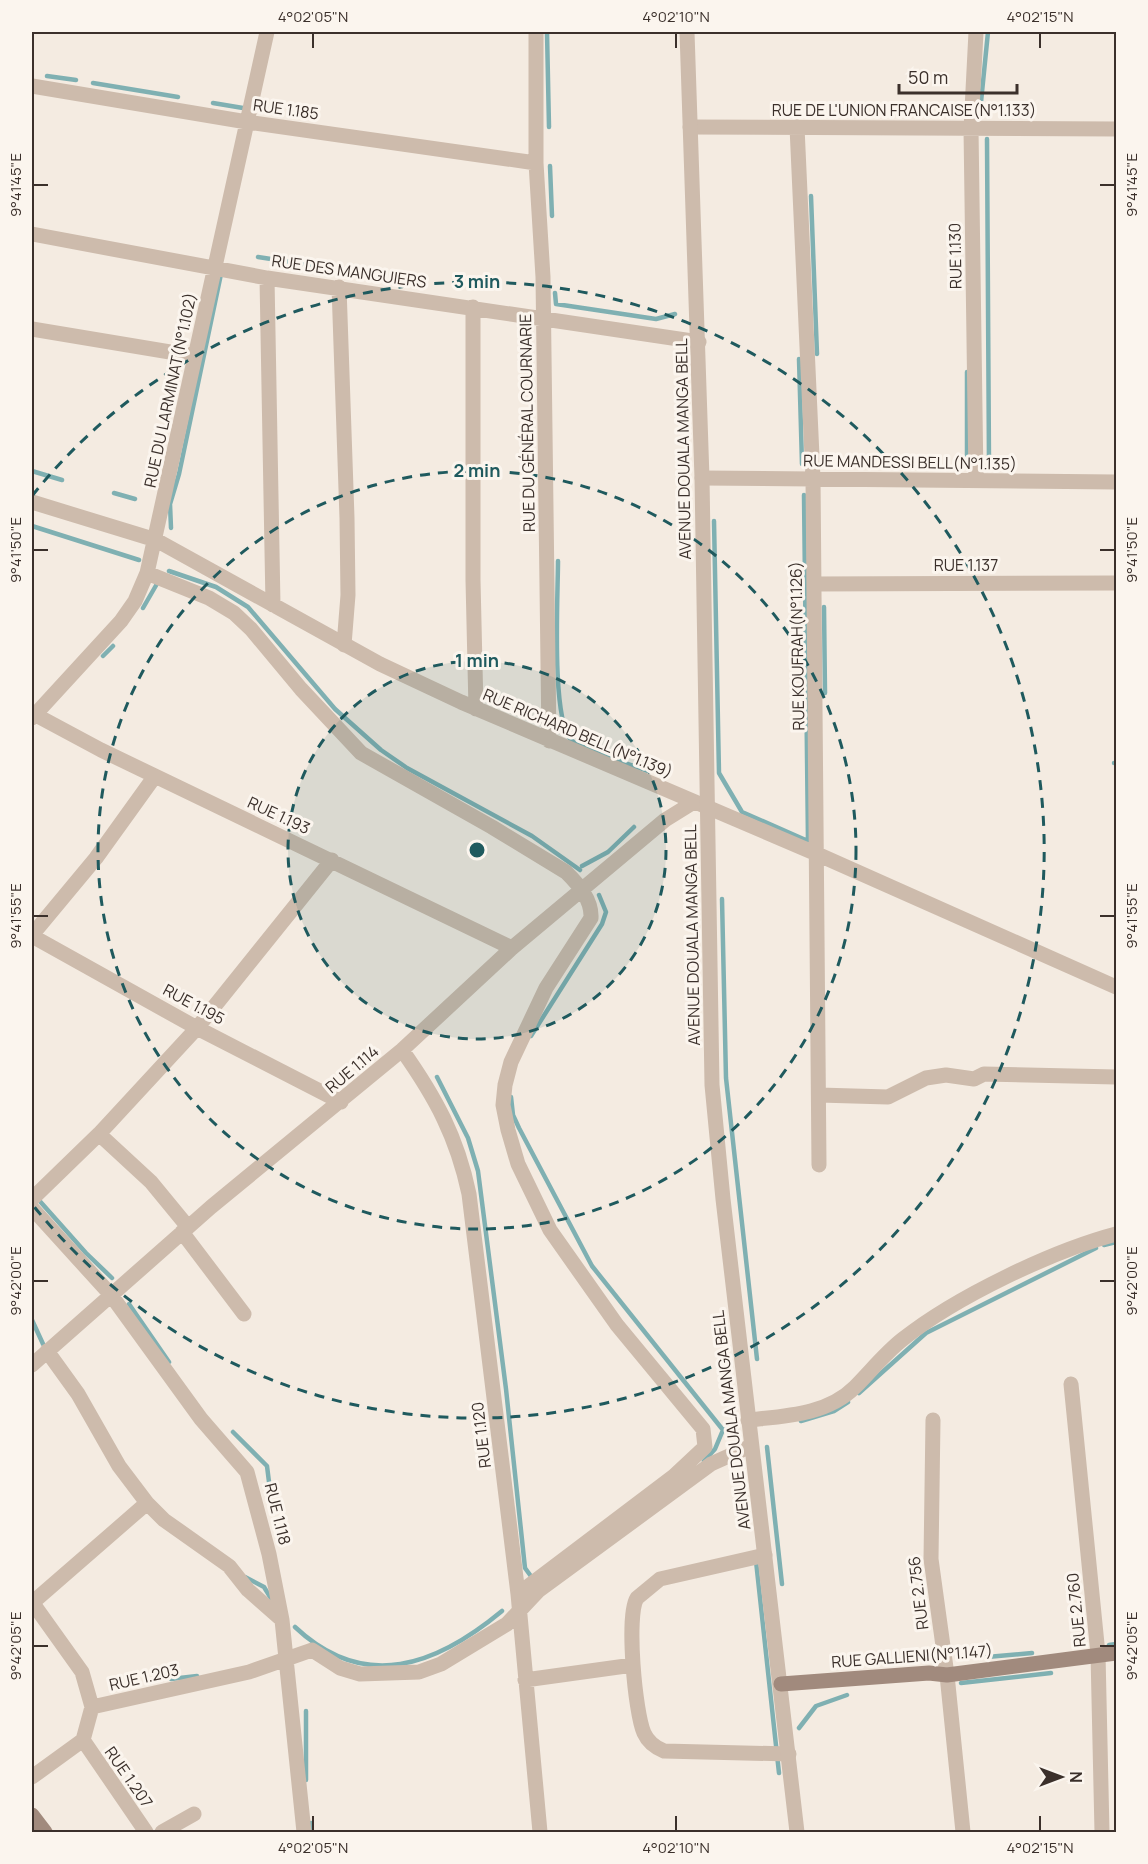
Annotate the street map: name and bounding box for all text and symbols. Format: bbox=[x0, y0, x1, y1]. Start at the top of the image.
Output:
text: 4°02'05"N bbox=[278, 6, 348, 27]
text: 4°02'10"N bbox=[642, 6, 710, 27]
text: 4°02'15"N bbox=[1006, 6, 1074, 27]
scale bar bbox=[899, 57, 1018, 95]
text: 50 m bbox=[908, 65, 948, 89]
street label: RUE 1.185 bbox=[252, 94, 320, 124]
street label: RUE DE L'UNION FRANCAISE(N°1.133) bbox=[772, 99, 1036, 121]
text: 9°41'45"E bbox=[5, 153, 26, 217]
text: 9°41'45"E bbox=[1121, 153, 1142, 217]
street label: RUE 1.130 bbox=[943, 223, 967, 289]
street label: RUE DES MANGUIERS bbox=[270, 249, 428, 293]
text: 3 min bbox=[454, 269, 500, 293]
street label: RUE DU LARMINAT(N°1.102) bbox=[139, 291, 201, 489]
street label: RUE DU GÉNÉRAL COURNARIE bbox=[514, 314, 540, 532]
street label: AVENUE DOUALA MANGA BELL bbox=[670, 338, 696, 560]
street label: RUE MANDESSI BELL(N°1.135) bbox=[803, 449, 1017, 475]
text: 2 min bbox=[454, 458, 500, 482]
text: 9°41'50"E bbox=[5, 517, 26, 583]
text: 9°41'50"E bbox=[1121, 517, 1142, 583]
street label: RUE 1.137 bbox=[934, 554, 998, 576]
street label: RUE KOUFRAH(N°1.126) bbox=[785, 561, 809, 731]
text: 1 min bbox=[455, 648, 499, 672]
street label: RUE RICHARD BELL(N°1.139) bbox=[480, 683, 676, 783]
street label: RUE 1.193 bbox=[244, 791, 314, 839]
street label: AVENUE DOUALA MANGA BELL bbox=[679, 824, 705, 1046]
centre of rings bbox=[467, 840, 487, 860]
text: 9°41'55"E bbox=[5, 883, 26, 949]
text: 9°41'55"E bbox=[1121, 883, 1142, 949]
street label: RUE 1.195 bbox=[159, 979, 229, 1029]
street label: RUE 1.114 bbox=[321, 1040, 383, 1098]
text: 9°42'00"E bbox=[5, 1246, 26, 1316]
text: 9°42'00"E bbox=[1121, 1246, 1142, 1316]
street label: AVENUE DOUALA MANGA BELL bbox=[707, 1309, 755, 1531]
street label: RUE 1.120 bbox=[466, 1401, 496, 1469]
street label: RUE 1.118 bbox=[260, 1481, 296, 1547]
street label: RUE 2.756 bbox=[903, 1555, 933, 1631]
street label: RUE 2.760 bbox=[1061, 1572, 1091, 1648]
text: 9°42'05"E bbox=[5, 1612, 26, 1680]
text: 9°42'05"E bbox=[1121, 1612, 1142, 1680]
street label: RUE GALLIENI(N°1.147) bbox=[831, 1639, 993, 1673]
street label: RUE 1.203 bbox=[107, 1658, 181, 1696]
street label: RUE 1.207 bbox=[100, 1742, 158, 1812]
north arrow bbox=[1031, 1747, 1091, 1807]
text: N bbox=[1065, 1771, 1087, 1783]
text: 4°02'05"N bbox=[278, 1837, 348, 1858]
text: 4°02'10"N bbox=[642, 1837, 710, 1858]
text: 4°02'15"N bbox=[1006, 1837, 1074, 1858]

